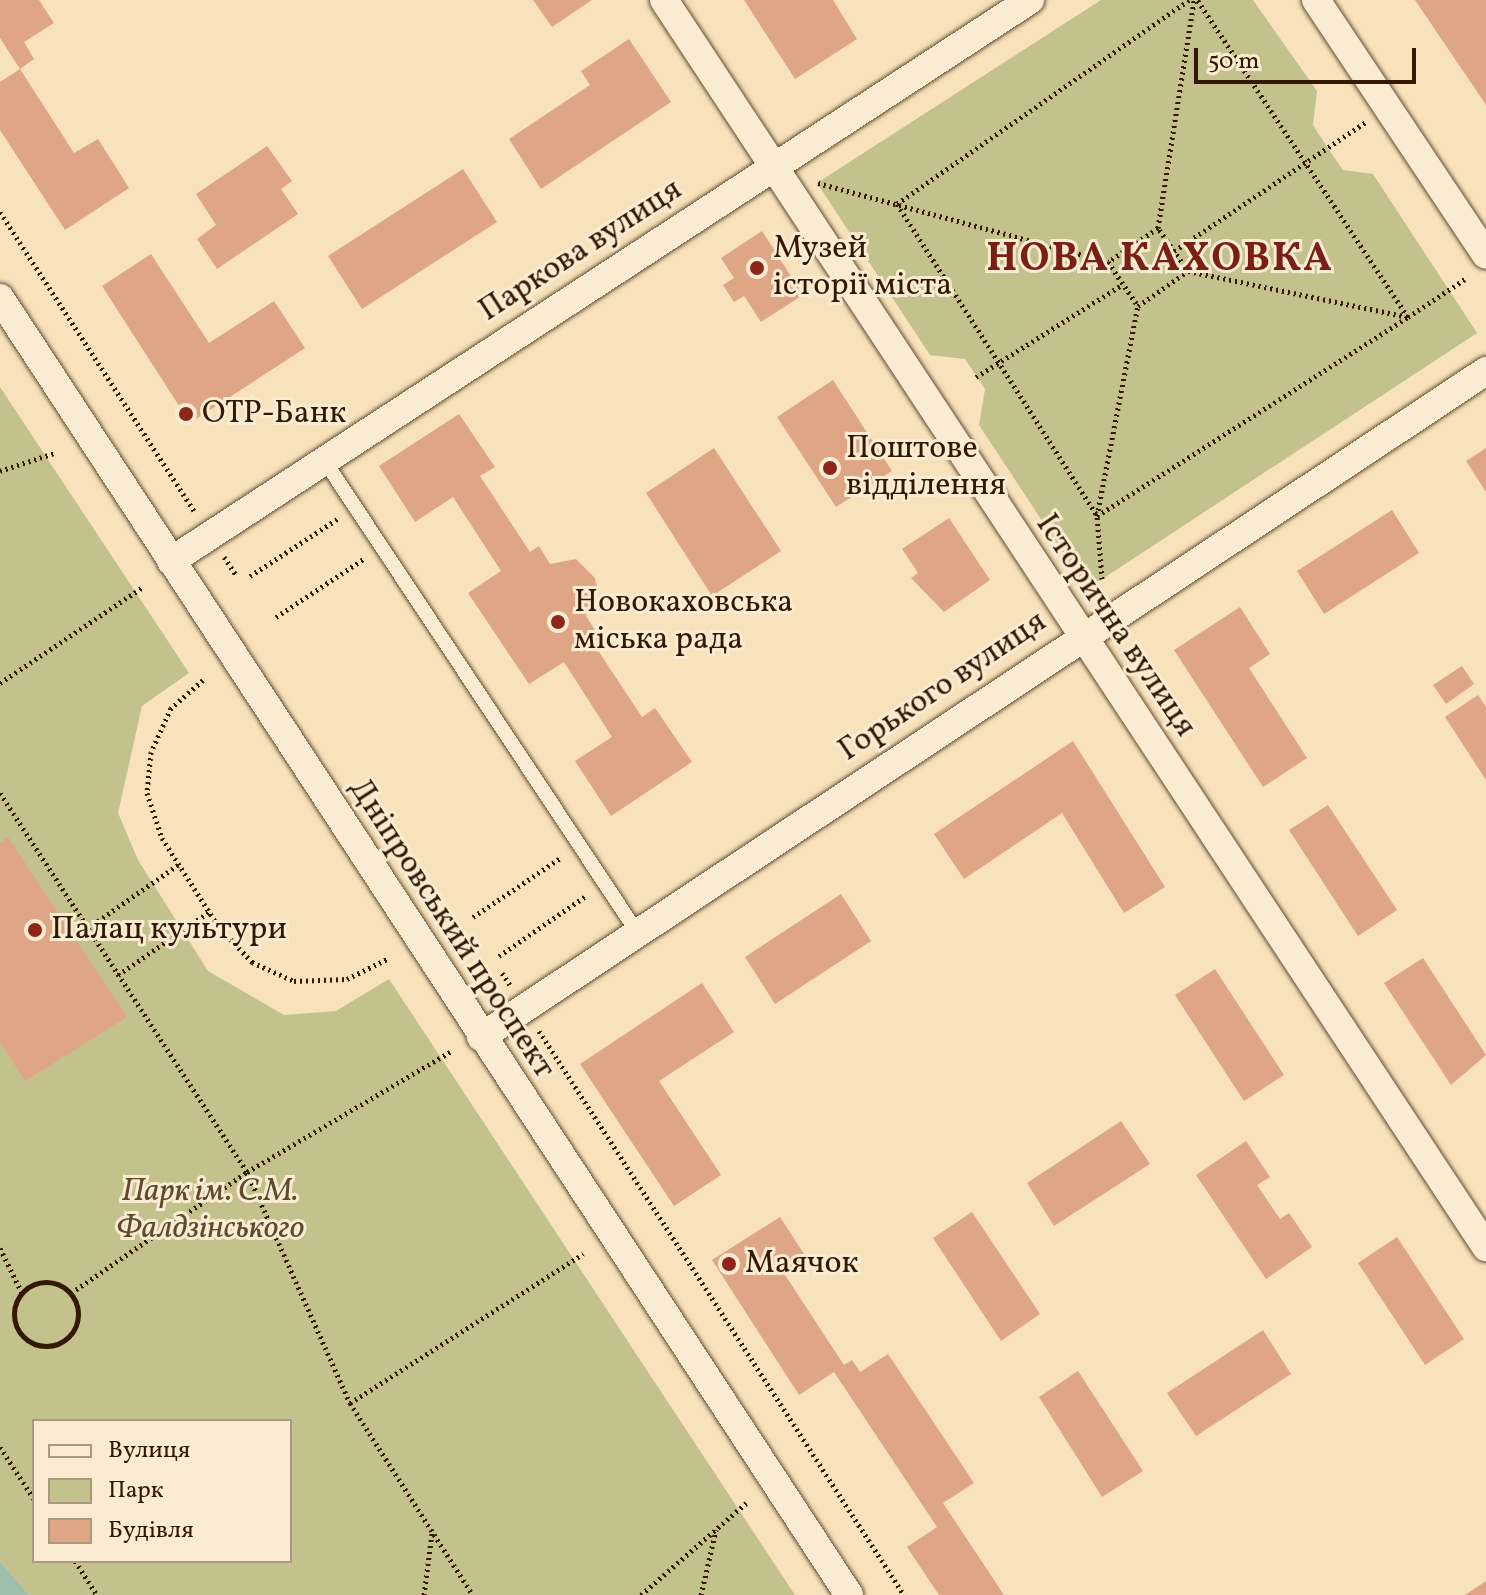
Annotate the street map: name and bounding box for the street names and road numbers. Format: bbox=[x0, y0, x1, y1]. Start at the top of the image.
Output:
street label: Паркова вулиця bbox=[472, 171, 690, 331]
street label: Історична вулиця bbox=[1026, 507, 1204, 745]
street label: Горького вулиця bbox=[832, 603, 1054, 771]
street label: Дніпровський проспект bbox=[340, 772, 562, 1086]

